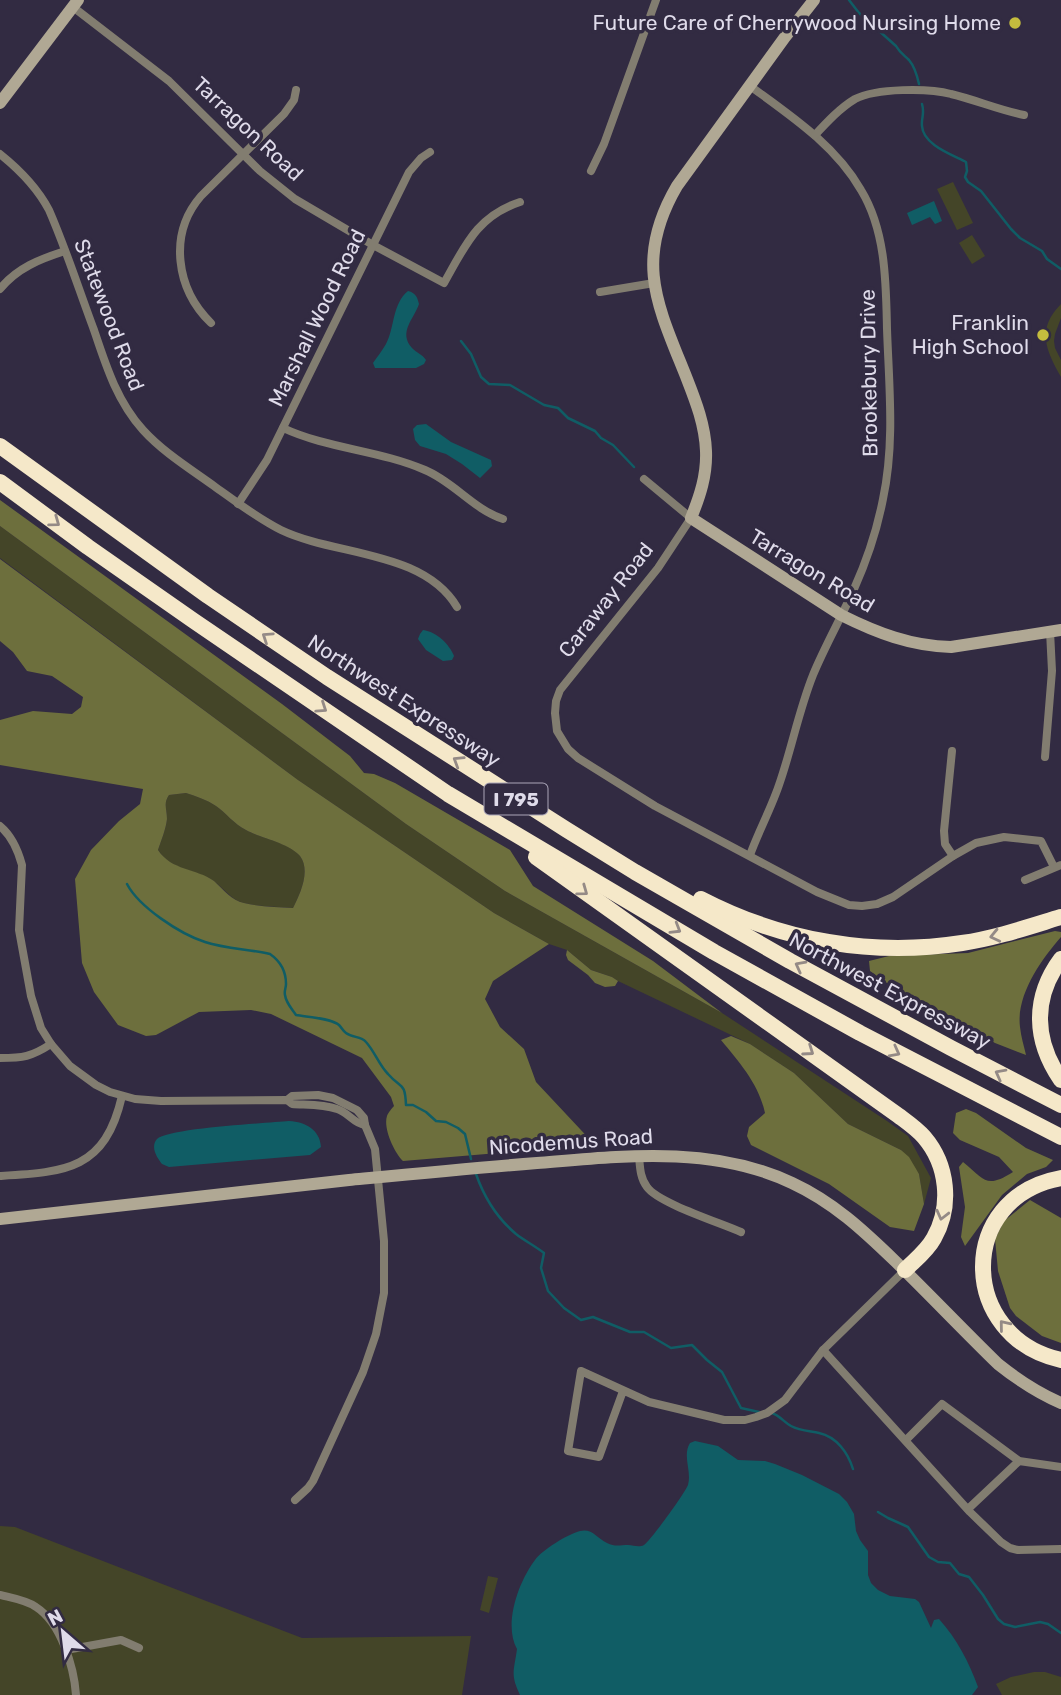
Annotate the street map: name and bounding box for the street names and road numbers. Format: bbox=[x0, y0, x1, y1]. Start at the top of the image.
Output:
street label: Tarragon Road bbox=[188, 71, 309, 186]
street label: Marshall Wood Road bbox=[263, 225, 370, 411]
street label: Statewood Road bbox=[69, 235, 150, 394]
street label: Brookebury Drive bbox=[855, 289, 882, 457]
street label: Tarragon Road bbox=[745, 523, 879, 618]
street label: Caraway Road bbox=[553, 537, 658, 662]
street label: Northwest Expressway bbox=[303, 629, 506, 772]
road number: I 795 bbox=[484, 784, 548, 814]
street label: Northwest Expressway bbox=[785, 927, 996, 1054]
street label: Nicodemus Road bbox=[488, 1123, 654, 1160]

